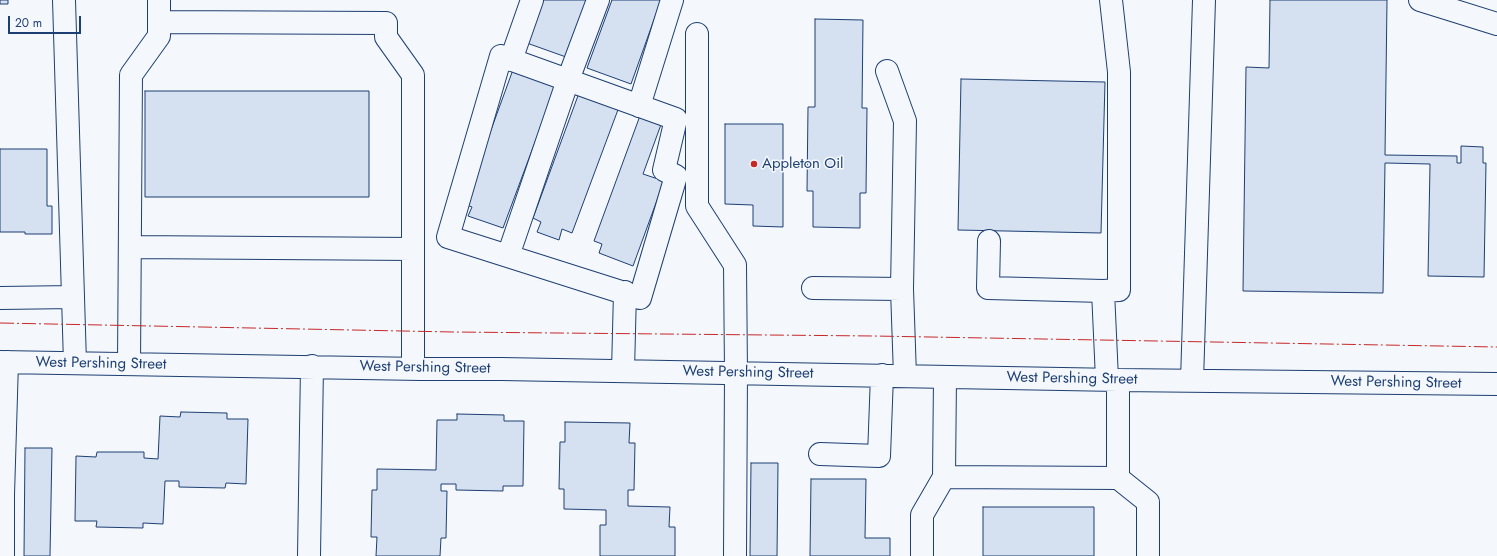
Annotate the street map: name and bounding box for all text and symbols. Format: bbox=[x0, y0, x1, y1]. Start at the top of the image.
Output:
scale bar bbox=[10, 8, 83, 34]
text: 20 m bbox=[15, 14, 42, 32]
place label: Appleton Oil bbox=[762, 155, 844, 173]
marker: Appleton Oil bbox=[749, 159, 759, 169]
street label: West Pershing Street bbox=[36, 354, 166, 374]
street label: West Pershing Street bbox=[360, 358, 490, 378]
street label: West Pershing Street bbox=[683, 363, 813, 383]
street label: West Pershing Street bbox=[1007, 369, 1137, 389]
street label: West Pershing Street bbox=[1331, 373, 1461, 393]

